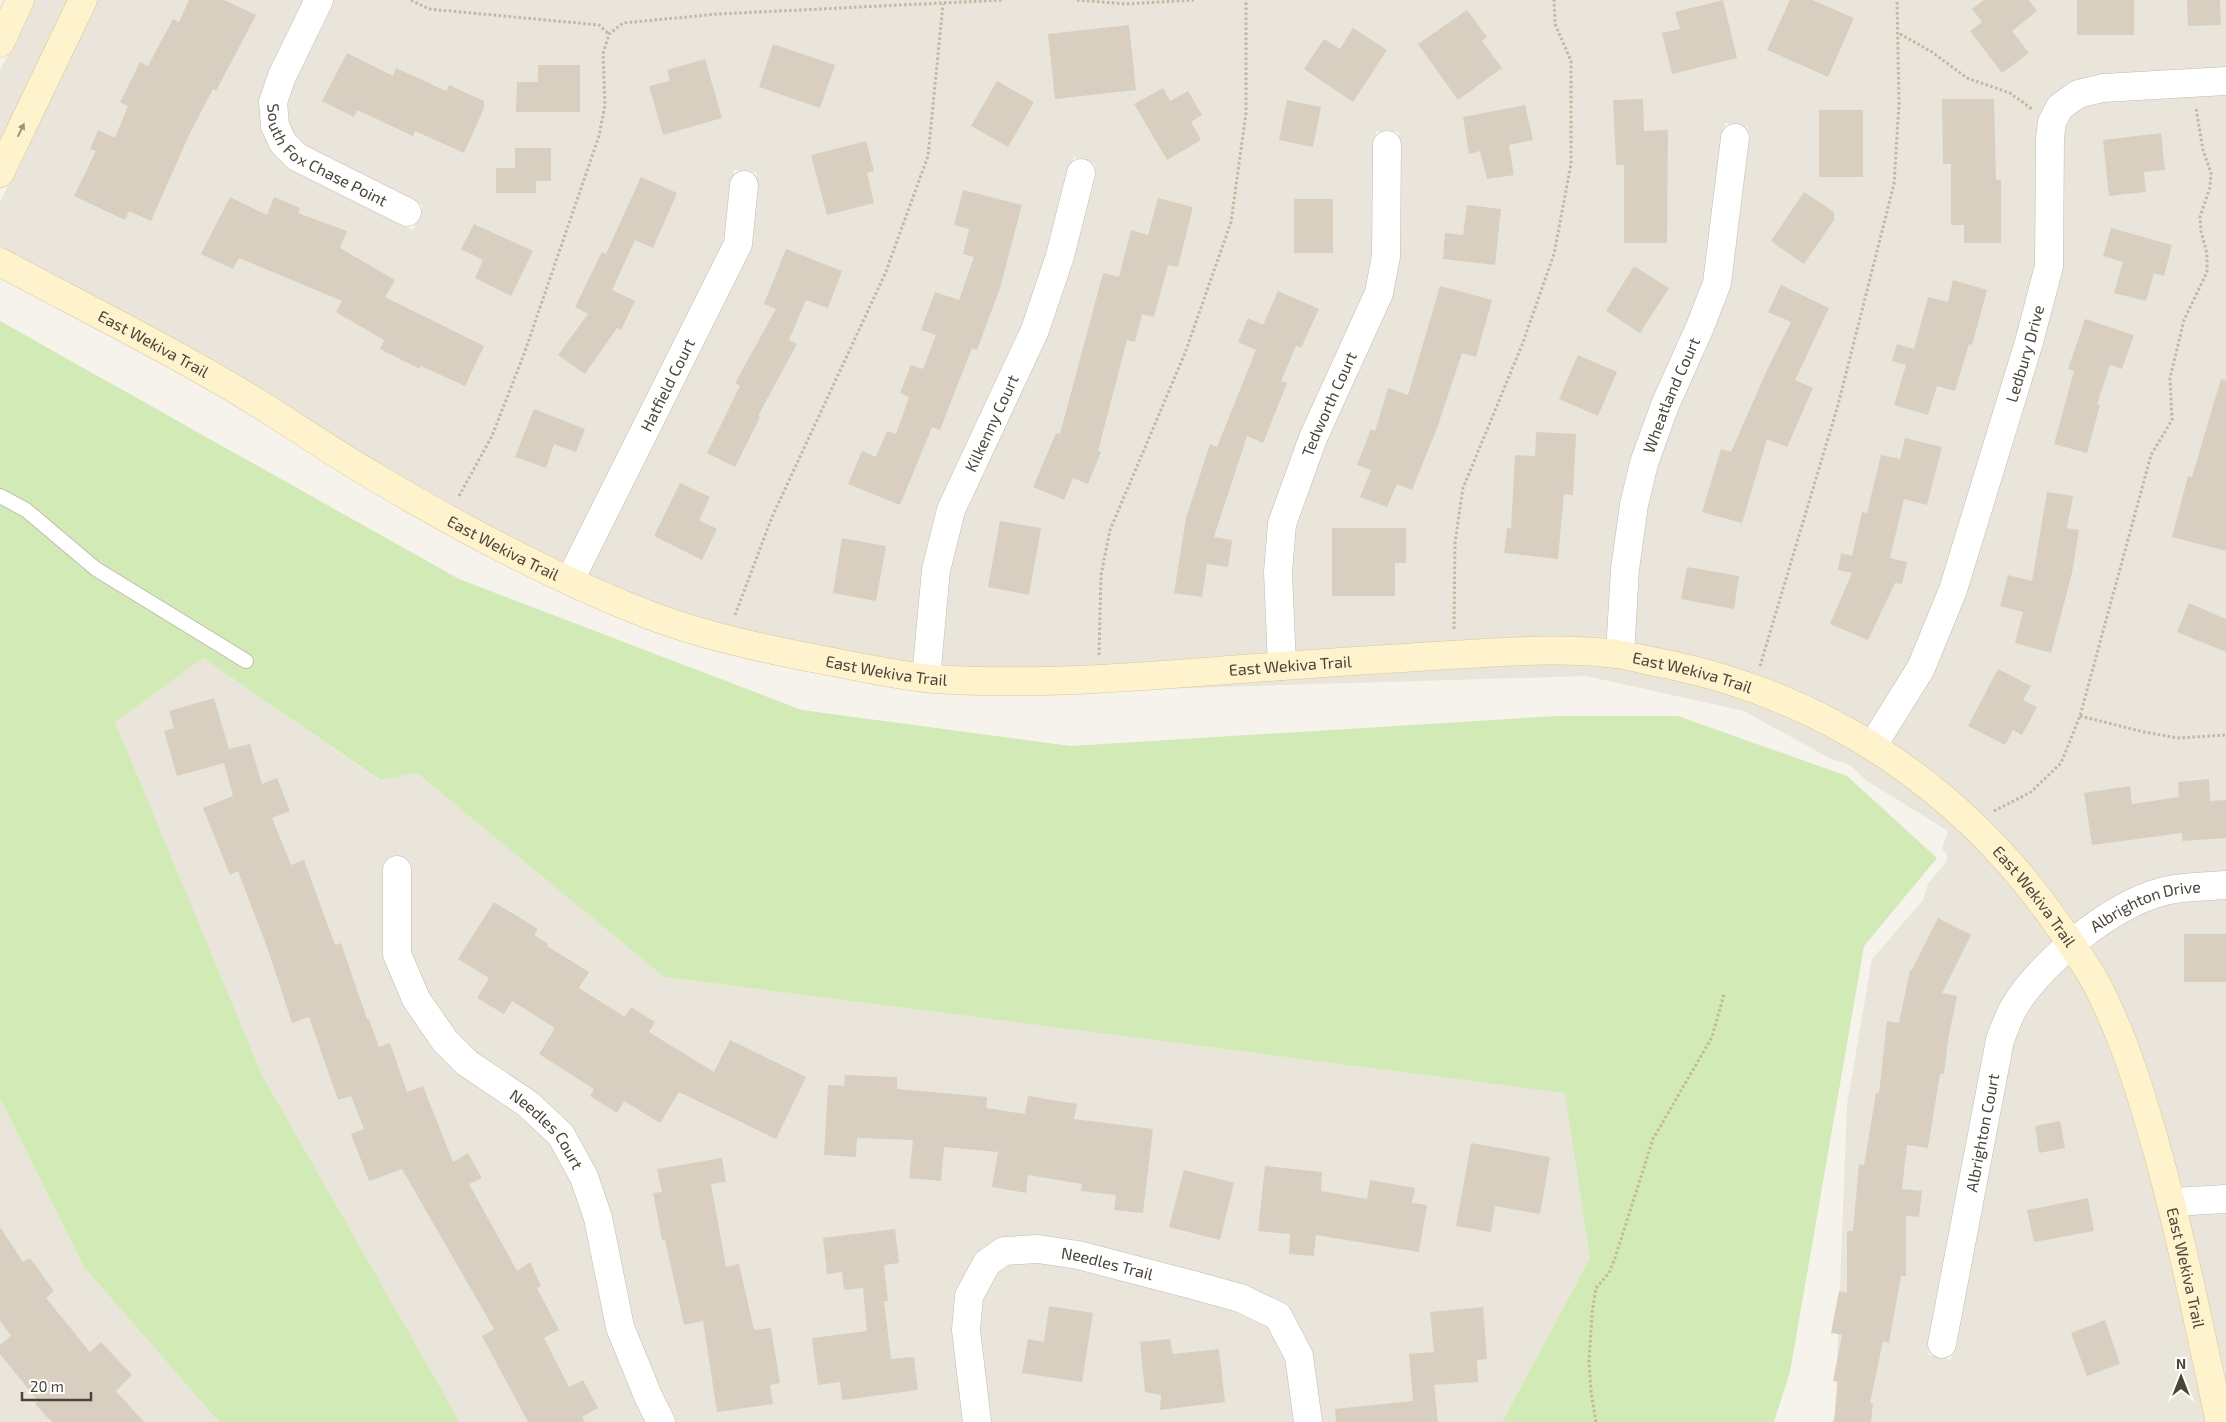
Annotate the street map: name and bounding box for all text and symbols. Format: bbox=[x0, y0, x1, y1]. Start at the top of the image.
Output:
street label: South Fox Chase Point bbox=[264, 103, 391, 210]
one-way arrow bbox=[17, 122, 25, 137]
street label: Ledbury Drive bbox=[2001, 303, 2047, 404]
street label: East Wekiva Trail bbox=[95, 306, 213, 381]
street label: Wheatland Court bbox=[1638, 334, 1703, 455]
street label: Hatfield Court bbox=[636, 335, 698, 434]
street label: Tedworth Court bbox=[1297, 349, 1360, 459]
street label: Kilkenny Court bbox=[960, 372, 1022, 475]
street label: East Wekiva Trail bbox=[444, 511, 563, 584]
street label: East Wekiva Trail bbox=[1631, 647, 1755, 697]
street label: East Wekiva Trail bbox=[824, 651, 948, 689]
street label: East Wekiva Trail bbox=[1228, 651, 1352, 679]
street label: East Wekiva Trail bbox=[1989, 841, 2080, 950]
street label: Albrighton Drive bbox=[2086, 877, 2201, 935]
street label: Albrighton Court bbox=[1961, 1072, 2002, 1194]
street label: Needles Court bbox=[507, 1085, 588, 1172]
street label: East Wekiva Trail bbox=[2163, 1205, 2209, 1330]
street label: Needles Trail bbox=[1060, 1243, 1156, 1283]
north arrow bbox=[2156, 1352, 2206, 1402]
text: N bbox=[2176, 1355, 2186, 1372]
scale bar bbox=[22, 1370, 91, 1402]
text: 20 m bbox=[30, 1377, 64, 1395]

